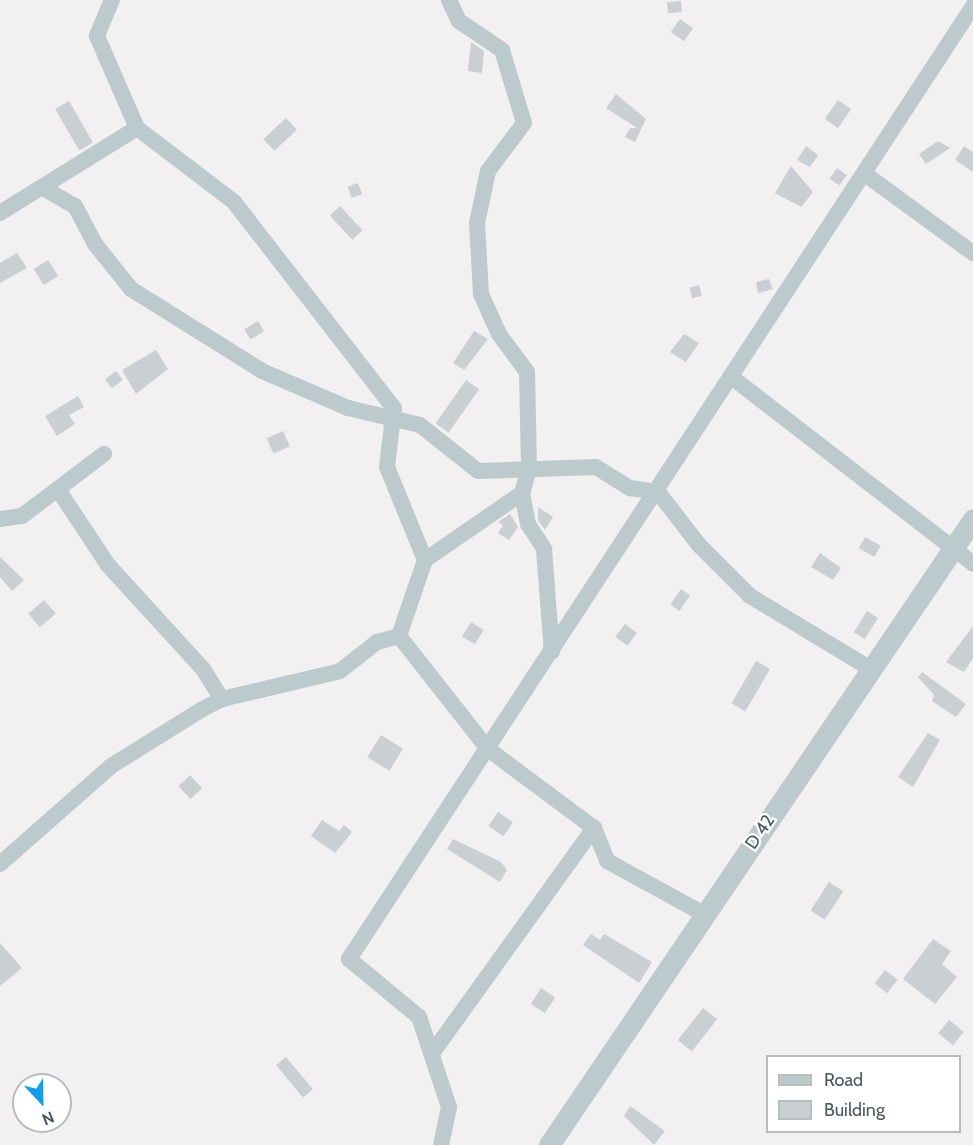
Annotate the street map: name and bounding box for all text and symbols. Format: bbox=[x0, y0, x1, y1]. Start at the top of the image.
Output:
street label: D 42 bbox=[741, 811, 779, 853]
legend bbox=[766, 1055, 961, 1133]
text: Road bbox=[824, 1069, 863, 1091]
north arrow bbox=[12, 1073, 72, 1133]
text: Building bbox=[824, 1099, 885, 1121]
text: N bbox=[39, 1107, 57, 1129]

